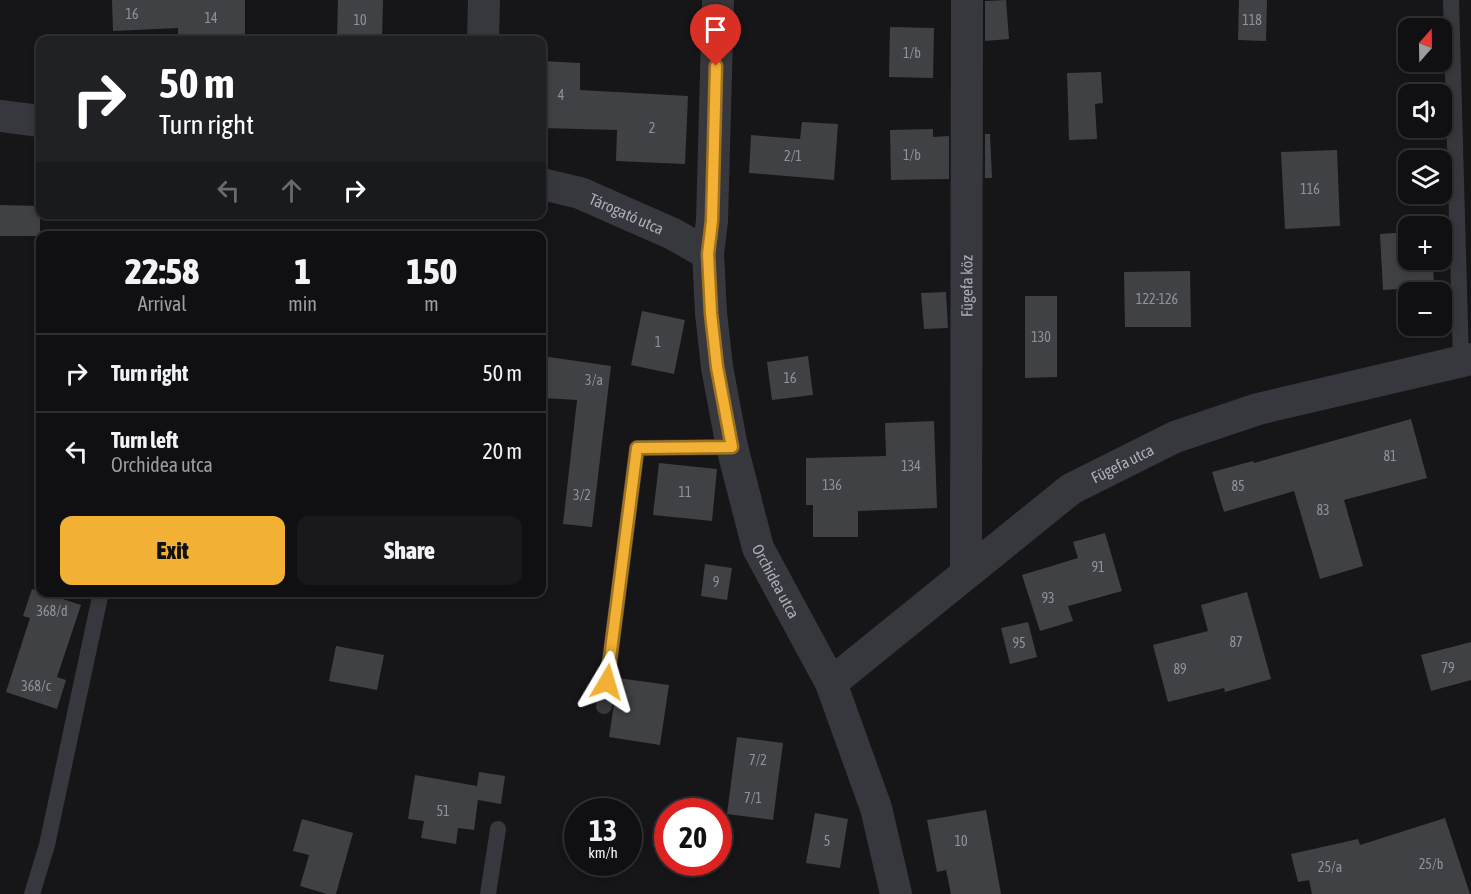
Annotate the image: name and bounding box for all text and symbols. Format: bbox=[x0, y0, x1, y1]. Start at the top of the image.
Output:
pin bbox=[690, 4, 741, 66]
house number: 16 bbox=[125, 6, 139, 22]
house number: 14 bbox=[204, 10, 218, 26]
house number: 10 bbox=[353, 12, 367, 28]
house number: 118 bbox=[1242, 12, 1262, 28]
icon: arrive bbox=[699, 13, 732, 46]
north arrow bbox=[1398, 18, 1452, 72]
map controls bbox=[1398, 18, 1452, 336]
house number: 1/b bbox=[903, 45, 921, 61]
text: 50 m bbox=[159, 59, 234, 107]
icon: right bbox=[60, 60, 138, 138]
button: sound bbox=[1398, 84, 1452, 138]
house number: 4 bbox=[558, 87, 565, 103]
text: Turn right bbox=[159, 109, 254, 140]
house number: 2 bbox=[649, 120, 655, 136]
house number: 1/b bbox=[903, 147, 921, 163]
house number: 2/1 bbox=[784, 148, 802, 164]
button: layers bbox=[1398, 150, 1452, 204]
icon: left bbox=[212, 174, 245, 207]
icon: ahead bbox=[275, 174, 308, 207]
icon: right bbox=[338, 174, 371, 207]
house number: 116 bbox=[1300, 181, 1320, 197]
street label: Tárogató utca bbox=[587, 189, 667, 238]
button: + bbox=[1398, 216, 1452, 270]
text: 22:58 bbox=[125, 250, 199, 292]
text: 1 bbox=[294, 250, 311, 292]
text: 150 bbox=[406, 250, 457, 292]
street label: Fügefa köz bbox=[957, 255, 976, 317]
button: − bbox=[1398, 282, 1452, 336]
house number: 122-126 bbox=[1136, 291, 1179, 307]
text: Arrival bbox=[138, 292, 187, 315]
text: min bbox=[288, 292, 317, 315]
text: m bbox=[424, 292, 439, 315]
house number: 130 bbox=[1031, 329, 1051, 345]
house number: 1 bbox=[655, 334, 661, 350]
icon: right bbox=[60, 357, 93, 390]
text: Turn right bbox=[111, 360, 188, 386]
text: 50 m bbox=[482, 360, 522, 386]
house number: 16 bbox=[783, 370, 797, 386]
house number: 3/a bbox=[585, 372, 603, 388]
text: Turn left bbox=[111, 427, 178, 453]
icon: left bbox=[60, 435, 93, 468]
text: 20 m bbox=[482, 438, 522, 464]
street label: Fügefa utca bbox=[1088, 440, 1157, 486]
house number: 81 bbox=[1383, 448, 1397, 464]
text: Orchidea utca bbox=[111, 453, 213, 476]
house number: 134 bbox=[901, 458, 921, 474]
house number: 136 bbox=[822, 477, 842, 493]
house number: 85 bbox=[1231, 478, 1245, 494]
house number: 11 bbox=[678, 484, 692, 500]
house number: 3/2 bbox=[573, 487, 591, 503]
house number: 83 bbox=[1316, 502, 1330, 518]
button: Exit bbox=[60, 516, 285, 585]
button: Share bbox=[297, 516, 522, 585]
street label: Orchidea utca bbox=[749, 541, 803, 621]
house number: 91 bbox=[1091, 559, 1105, 575]
house number: 9 bbox=[713, 574, 719, 590]
house number: 93 bbox=[1041, 590, 1055, 606]
house number: 368/d bbox=[36, 603, 68, 619]
house number: 87 bbox=[1229, 634, 1243, 650]
house number: 95 bbox=[1012, 635, 1026, 651]
position arrow bbox=[575, 650, 639, 714]
house number: 79 bbox=[1441, 660, 1455, 676]
house number: 89 bbox=[1173, 661, 1187, 677]
house number: 368/c bbox=[21, 678, 52, 694]
house number: 7/2 bbox=[749, 752, 767, 768]
house number: 7/1 bbox=[744, 790, 762, 806]
speed limit sign: 20 bbox=[654, 798, 732, 876]
house number: 51 bbox=[436, 803, 450, 819]
text: 13 bbox=[589, 813, 617, 847]
house number: 5 bbox=[824, 833, 830, 849]
house number: 10 bbox=[954, 833, 968, 849]
text: km/h bbox=[588, 844, 618, 861]
house number: 25/b bbox=[1419, 856, 1444, 872]
house number: 25/a bbox=[1318, 859, 1342, 875]

